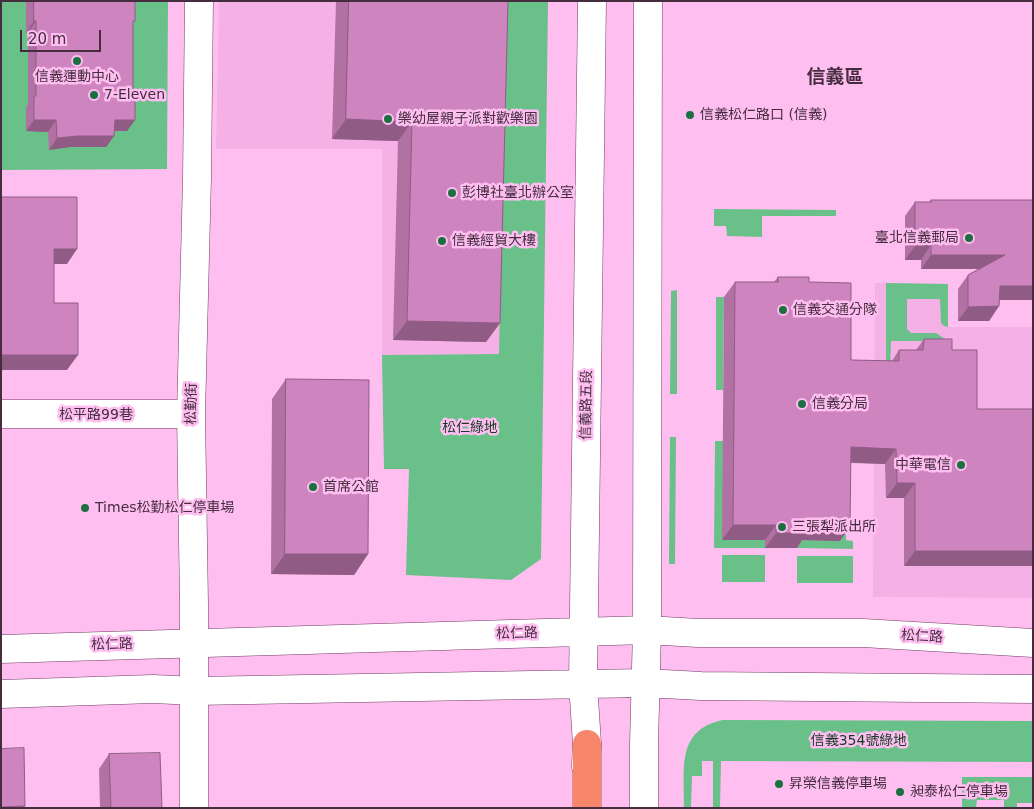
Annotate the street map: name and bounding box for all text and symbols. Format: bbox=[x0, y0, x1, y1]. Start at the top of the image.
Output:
scale bar bbox=[22, 20, 104, 52]
text: 20 m bbox=[28, 30, 66, 48]
marker: 信義運動中心 bbox=[71, 55, 83, 67]
district label: 信義區 bbox=[807, 67, 863, 89]
place label: 信義運動中心 bbox=[35, 69, 119, 85]
place label: 7-Eleven bbox=[104, 87, 165, 103]
marker: 7-Eleven bbox=[88, 89, 100, 101]
place label: 信義松仁路口 (信義) bbox=[700, 107, 827, 123]
marker: 信義松仁路口 (信義) bbox=[684, 109, 696, 121]
place label: 樂幼屋親子派對歡樂園 bbox=[398, 111, 538, 127]
marker: 樂幼屋親子派對歡樂園 bbox=[382, 113, 394, 125]
place label: 彭博社臺北辦公室 bbox=[462, 185, 574, 201]
marker: 彭博社臺北辦公室 bbox=[446, 187, 458, 199]
place label: 臺北信義郵局 bbox=[875, 230, 959, 246]
marker: 臺北信義郵局 bbox=[963, 232, 975, 244]
place label: 信義經貿大樓 bbox=[452, 233, 536, 249]
marker: 信義經貿大樓 bbox=[436, 235, 448, 247]
place label: 信義交通分隊 bbox=[793, 302, 877, 318]
marker: 信義交通分隊 bbox=[777, 304, 789, 316]
street label: 信義路五段 bbox=[578, 370, 596, 440]
street label: 松勤街 bbox=[183, 383, 201, 425]
place label: 信義分局 bbox=[812, 396, 868, 412]
marker: 信義分局 bbox=[796, 398, 808, 410]
street label: 松平路99巷 bbox=[59, 407, 133, 423]
park label: 松仁綠地 bbox=[442, 420, 498, 436]
place label: 中華電信 bbox=[895, 457, 951, 473]
marker: 中華電信 bbox=[955, 459, 967, 471]
place label: 首席公館 bbox=[323, 479, 379, 495]
marker: 首席公館 bbox=[307, 481, 319, 493]
place label: Times松勤松仁停車場 bbox=[95, 500, 235, 516]
marker: Times松勤松仁停車場 bbox=[79, 502, 91, 514]
place label: 三張犁派出所 bbox=[792, 519, 876, 535]
marker: 三張犁派出所 bbox=[776, 521, 788, 533]
street label: 松仁路 bbox=[496, 625, 538, 643]
street label: 松仁路 bbox=[901, 628, 943, 646]
street label: 松仁路 bbox=[91, 636, 133, 654]
park label: 信義354號綠地 bbox=[811, 733, 907, 749]
place label: 昇榮信義停車場 bbox=[789, 776, 887, 792]
marker: 昇榮信義停車場 bbox=[773, 778, 785, 790]
place label: 昶泰松仁停車場 bbox=[910, 784, 1008, 800]
marker: 昶泰松仁停車場 bbox=[894, 786, 906, 798]

